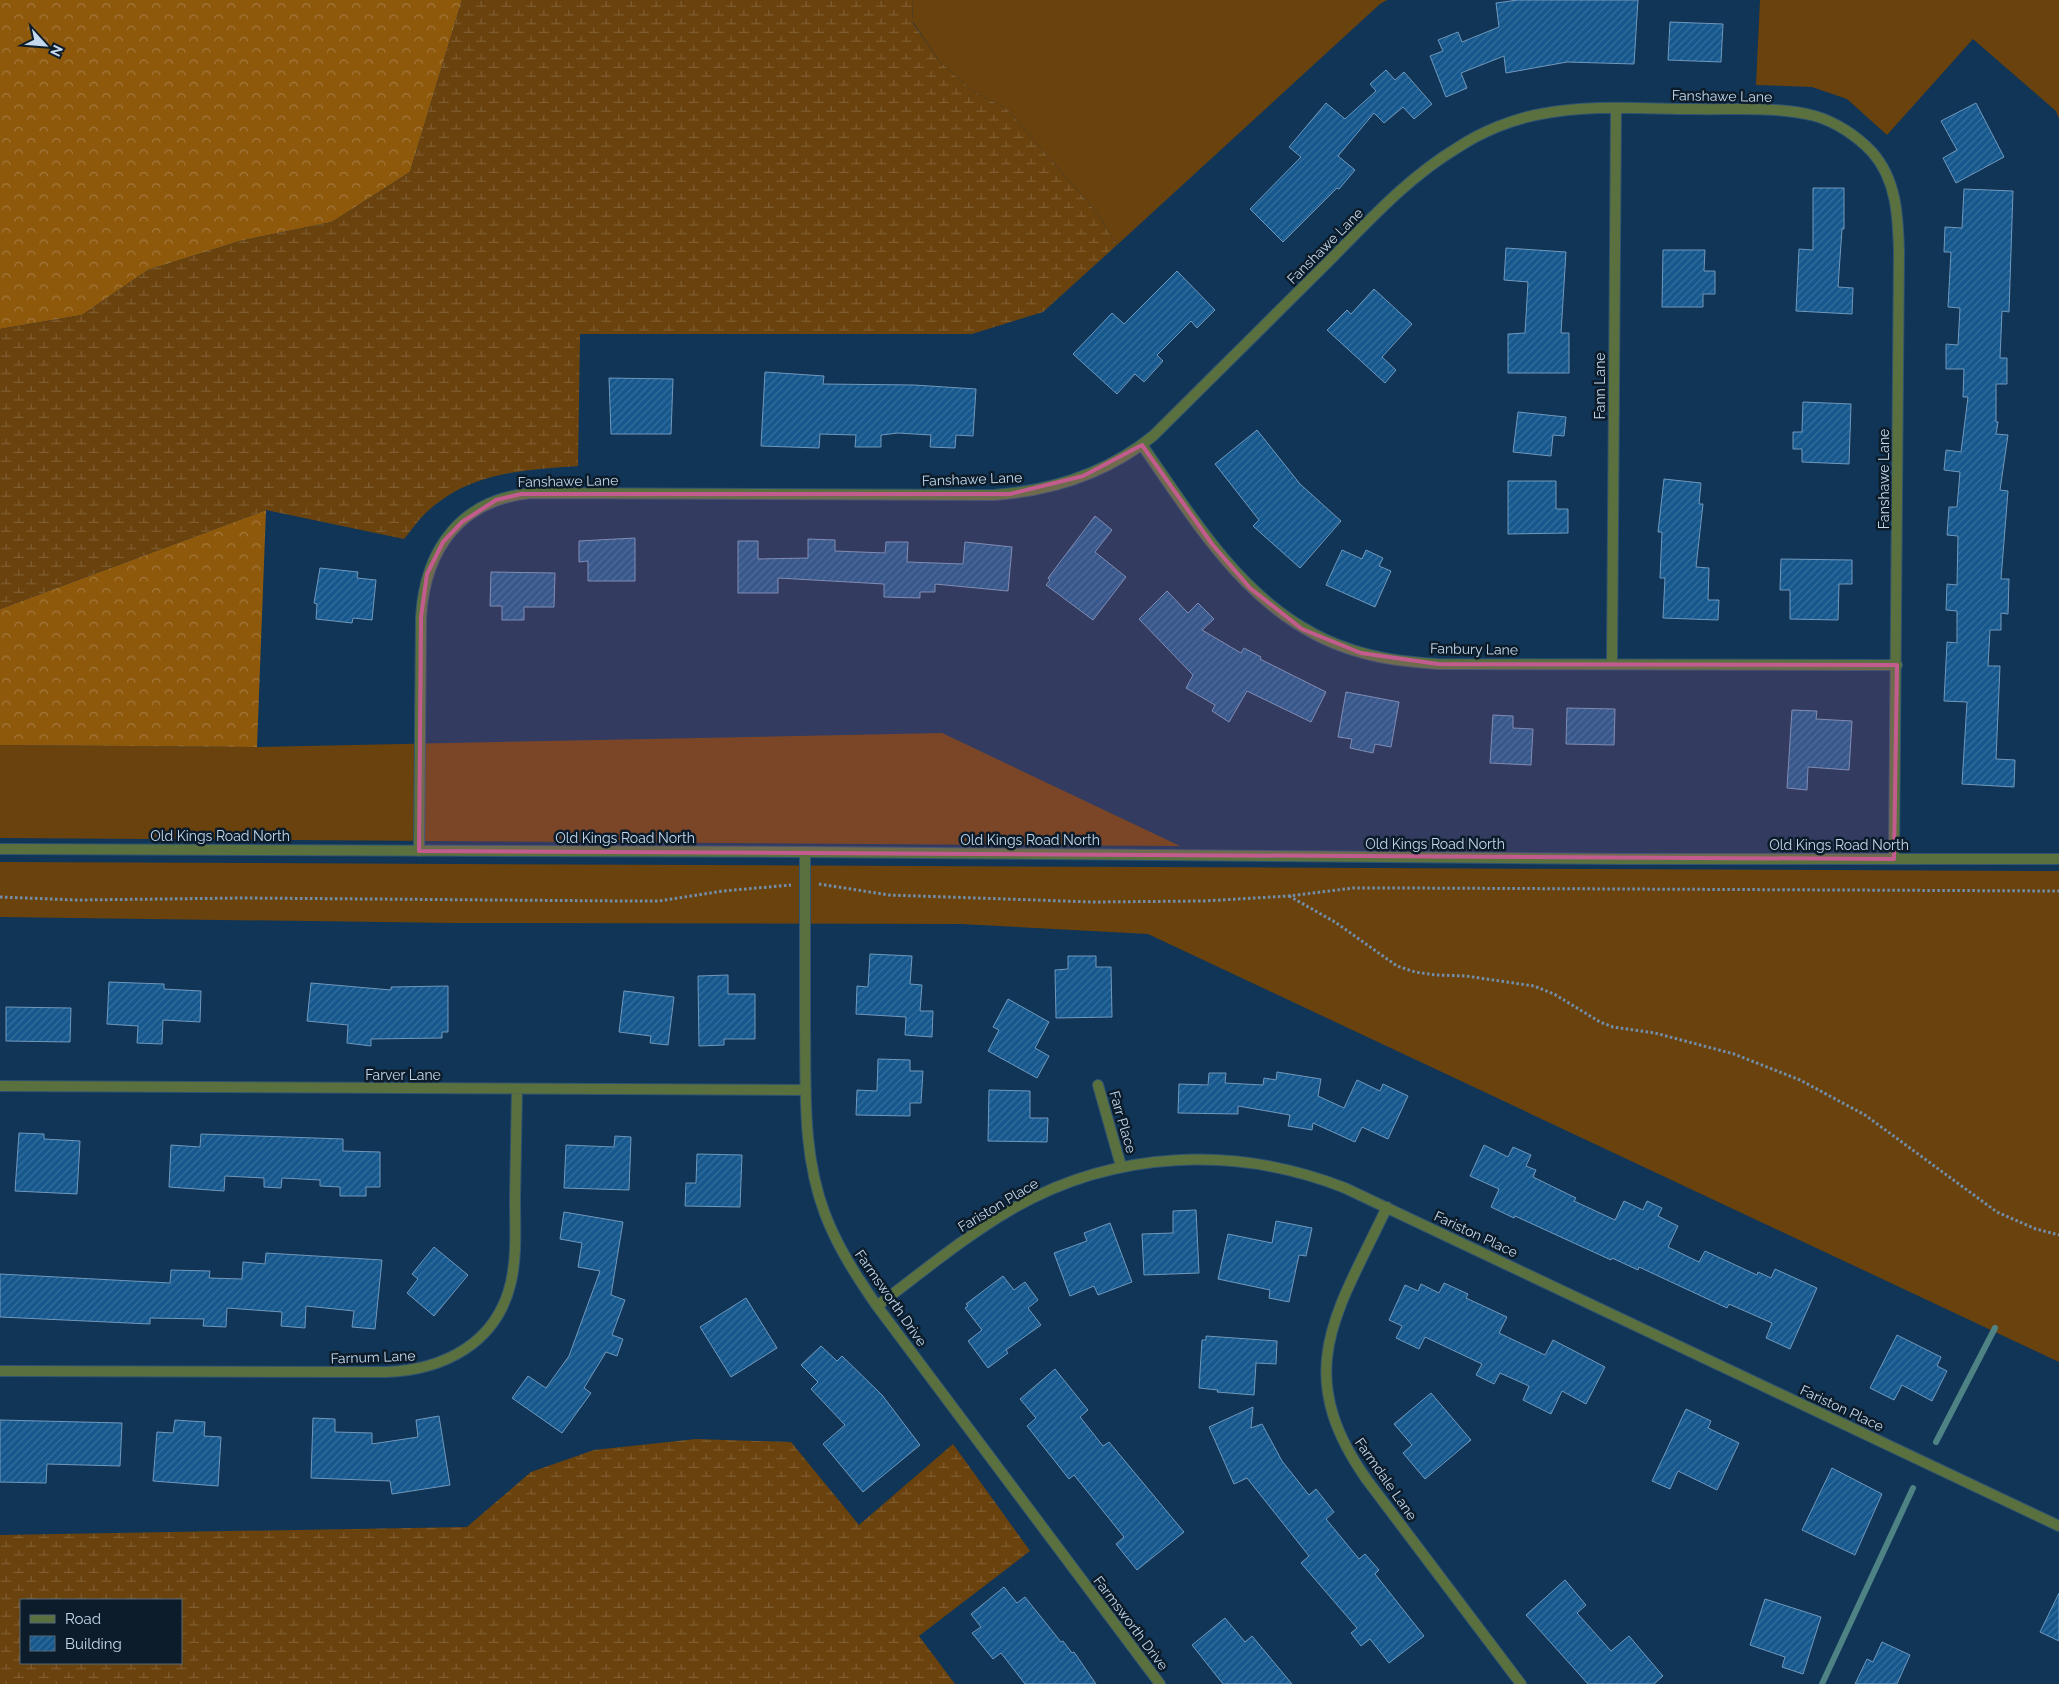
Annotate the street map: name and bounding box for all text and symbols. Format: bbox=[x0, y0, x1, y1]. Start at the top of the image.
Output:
north arrow bbox=[20, 20, 70, 70]
text: N bbox=[47, 42, 66, 59]
street label: Fanshawe Lane bbox=[1672, 87, 1772, 105]
street label: Fanshawe Lane bbox=[1284, 205, 1366, 287]
street label: Fann Lane bbox=[1592, 352, 1608, 420]
street label: Fanshawe Lane bbox=[1876, 429, 1892, 529]
street label: Fanshawe Lane bbox=[921, 469, 1023, 489]
street label: Fanshawe Lane bbox=[518, 472, 618, 490]
street label: Fanbury Lane bbox=[1430, 640, 1518, 658]
street label: Old Kings Road North bbox=[150, 828, 290, 844]
street label: Old Kings Road North bbox=[555, 830, 695, 846]
street label: Old Kings Road North bbox=[960, 832, 1100, 848]
street label: Old Kings Road North bbox=[1365, 836, 1505, 852]
street label: Old Kings Road North bbox=[1769, 837, 1909, 853]
street label: Farver Lane bbox=[365, 1067, 441, 1083]
street label: Farr Place bbox=[1106, 1089, 1140, 1155]
street label: Fariston Place bbox=[955, 1175, 1041, 1235]
street label: Fariston Place bbox=[1432, 1208, 1520, 1260]
street label: Farmsworth Drive bbox=[852, 1247, 930, 1349]
street label: Farnum Lane bbox=[330, 1348, 416, 1366]
street label: Fariston Place bbox=[1798, 1382, 1886, 1434]
street label: Farmdale Lane bbox=[1352, 1435, 1420, 1523]
street label: Farmsworth Drive bbox=[1090, 1573, 1172, 1673]
legend bbox=[20, 1599, 182, 1664]
text: Road bbox=[65, 1610, 101, 1628]
text: Building bbox=[65, 1635, 122, 1653]

